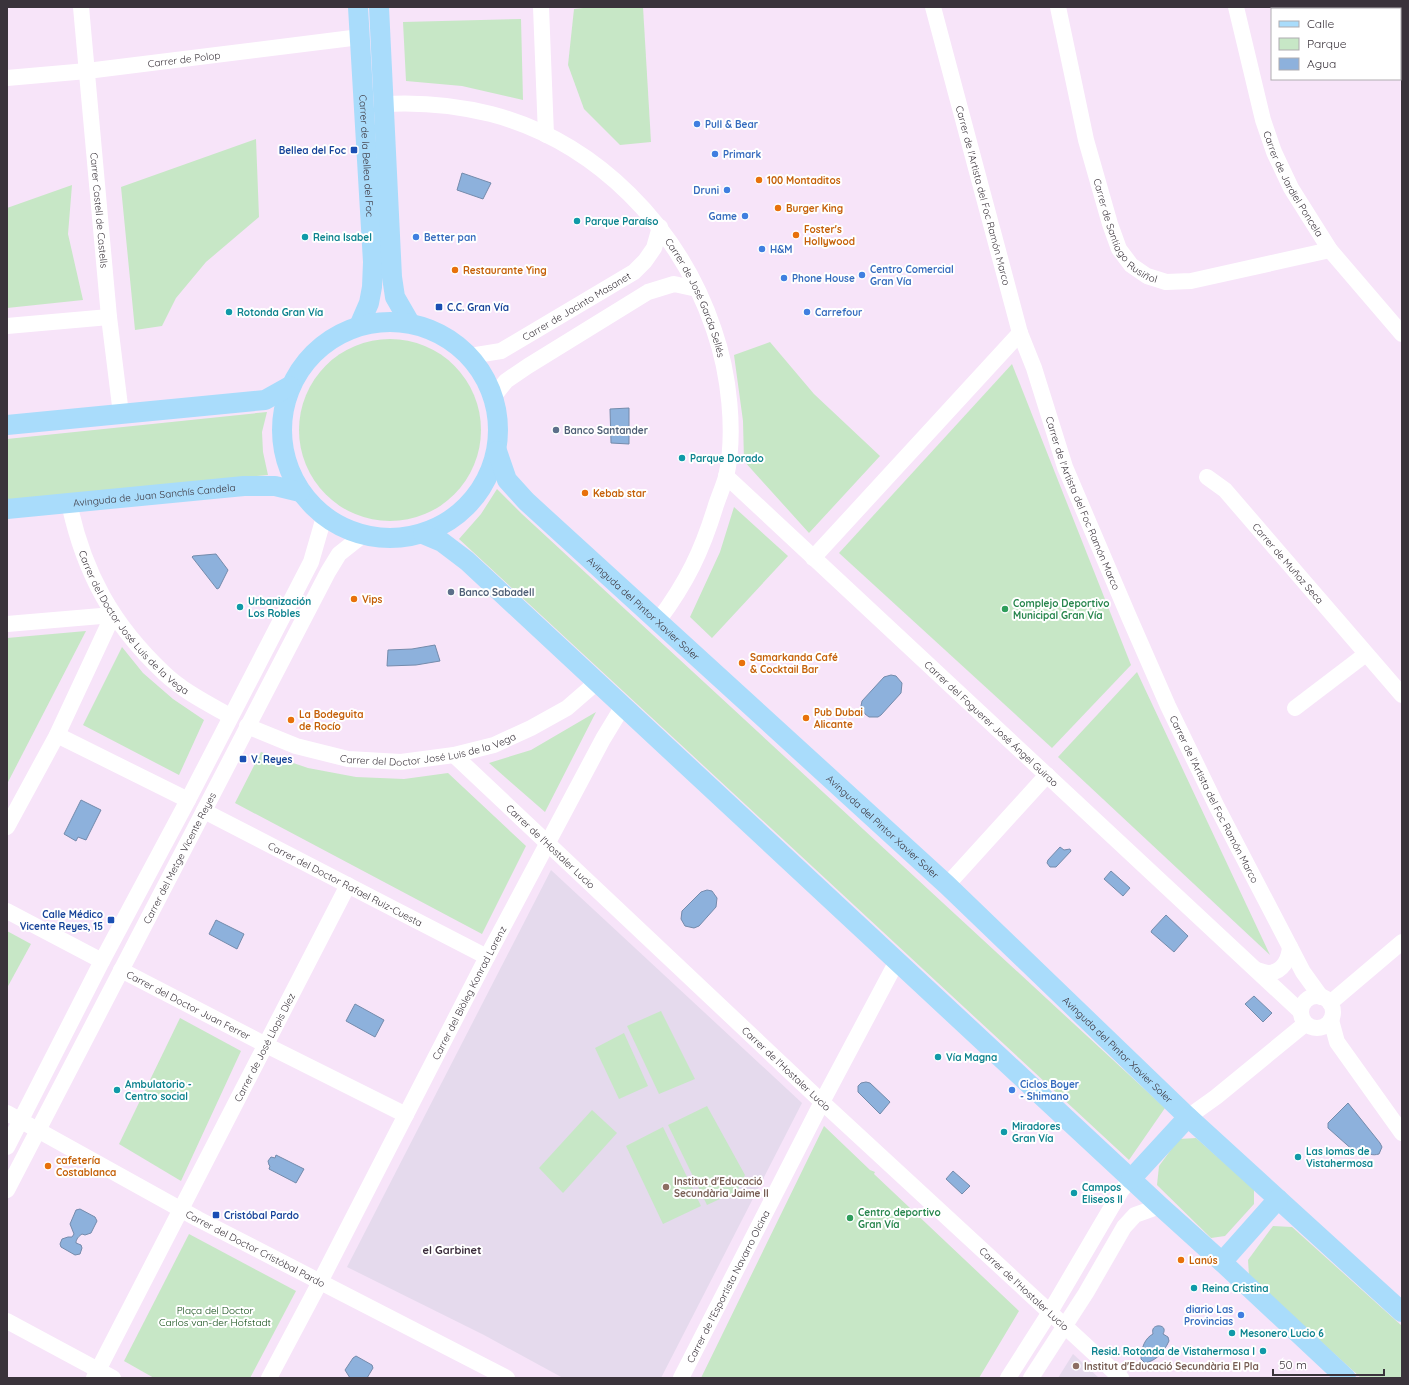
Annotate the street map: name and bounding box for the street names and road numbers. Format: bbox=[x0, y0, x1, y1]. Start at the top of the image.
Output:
street label: Carrer de Polop bbox=[147, 48, 221, 70]
street label: Carrer de la Bellea del Foc bbox=[356, 94, 376, 217]
street label: Carrer de l'Artista del Foc Ramón Marco bbox=[953, 104, 1013, 287]
street label: Carrer de Jardiel Poncela bbox=[1260, 129, 1326, 239]
street label: Carrer Castell de Castells bbox=[87, 152, 111, 269]
street label: Carrer de Santiago Rusiñol bbox=[1090, 177, 1159, 286]
street label: Carrer de José García Sellés bbox=[662, 236, 728, 359]
street label: Carrer de Jacinto Masanet bbox=[520, 269, 634, 344]
street label: Carrer de l'Artista del Foc Ramón Marco bbox=[1043, 415, 1123, 592]
street label: Avinguda de Juan Sanchís Candela bbox=[73, 481, 236, 510]
street label: Carrer de Muñoz Seca bbox=[1249, 521, 1326, 607]
street label: Carrer del Doctor José Luis de la Vega bbox=[76, 549, 191, 697]
street label: Avinguda del Pintor Xavier Soler bbox=[584, 554, 702, 663]
street label: Carrer del Foguerer José Ángel Guirao bbox=[921, 658, 1061, 790]
street label: Carrer de l'Artista del Foc Ramón Marco bbox=[1167, 713, 1261, 885]
street label: Carrer del Doctor José Luis de la Vega bbox=[339, 730, 518, 769]
street label: Avinguda del Pintor Xavier Soler bbox=[824, 772, 942, 882]
street label: Carrer del Metge Vicente Reyes bbox=[140, 790, 219, 926]
street label: Carrer de l'Hostaler Lucio bbox=[503, 802, 598, 892]
street label: Carrer del Doctor Rafael Ruiz-Cuesta bbox=[266, 839, 424, 930]
street label: Carrer del Biòleg Konrad Lorenz bbox=[429, 924, 509, 1062]
street label: Carrer del Doctor Juan Ferrer bbox=[124, 968, 253, 1043]
street label: Carrer de José Llopis Díez bbox=[231, 991, 298, 1104]
street label: Avinguda del Pintor Xavier Soler bbox=[1060, 994, 1175, 1106]
street label: Carrer de l'Hostaler Lucio bbox=[739, 1024, 833, 1114]
street label: Carrer del Doctor Cristóbal Pardo bbox=[183, 1207, 327, 1290]
street label: Carrer de l'Esportista Navarro Olcina bbox=[684, 1208, 773, 1365]
street label: Carrer de l'Hostaler Lucio bbox=[976, 1244, 1071, 1334]

